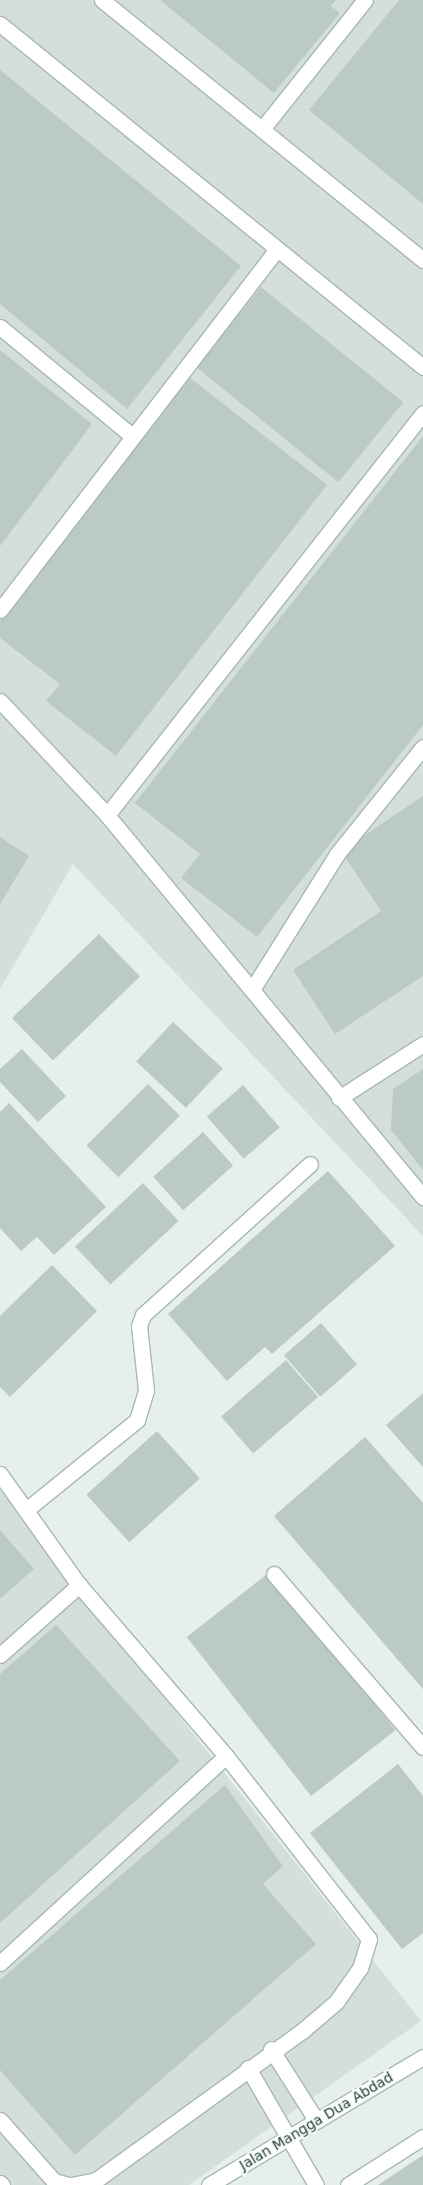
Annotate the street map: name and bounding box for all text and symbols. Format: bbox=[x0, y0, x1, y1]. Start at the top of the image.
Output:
street label: Jalan Mangga Dua Abdad bbox=[236, 2068, 396, 2174]

